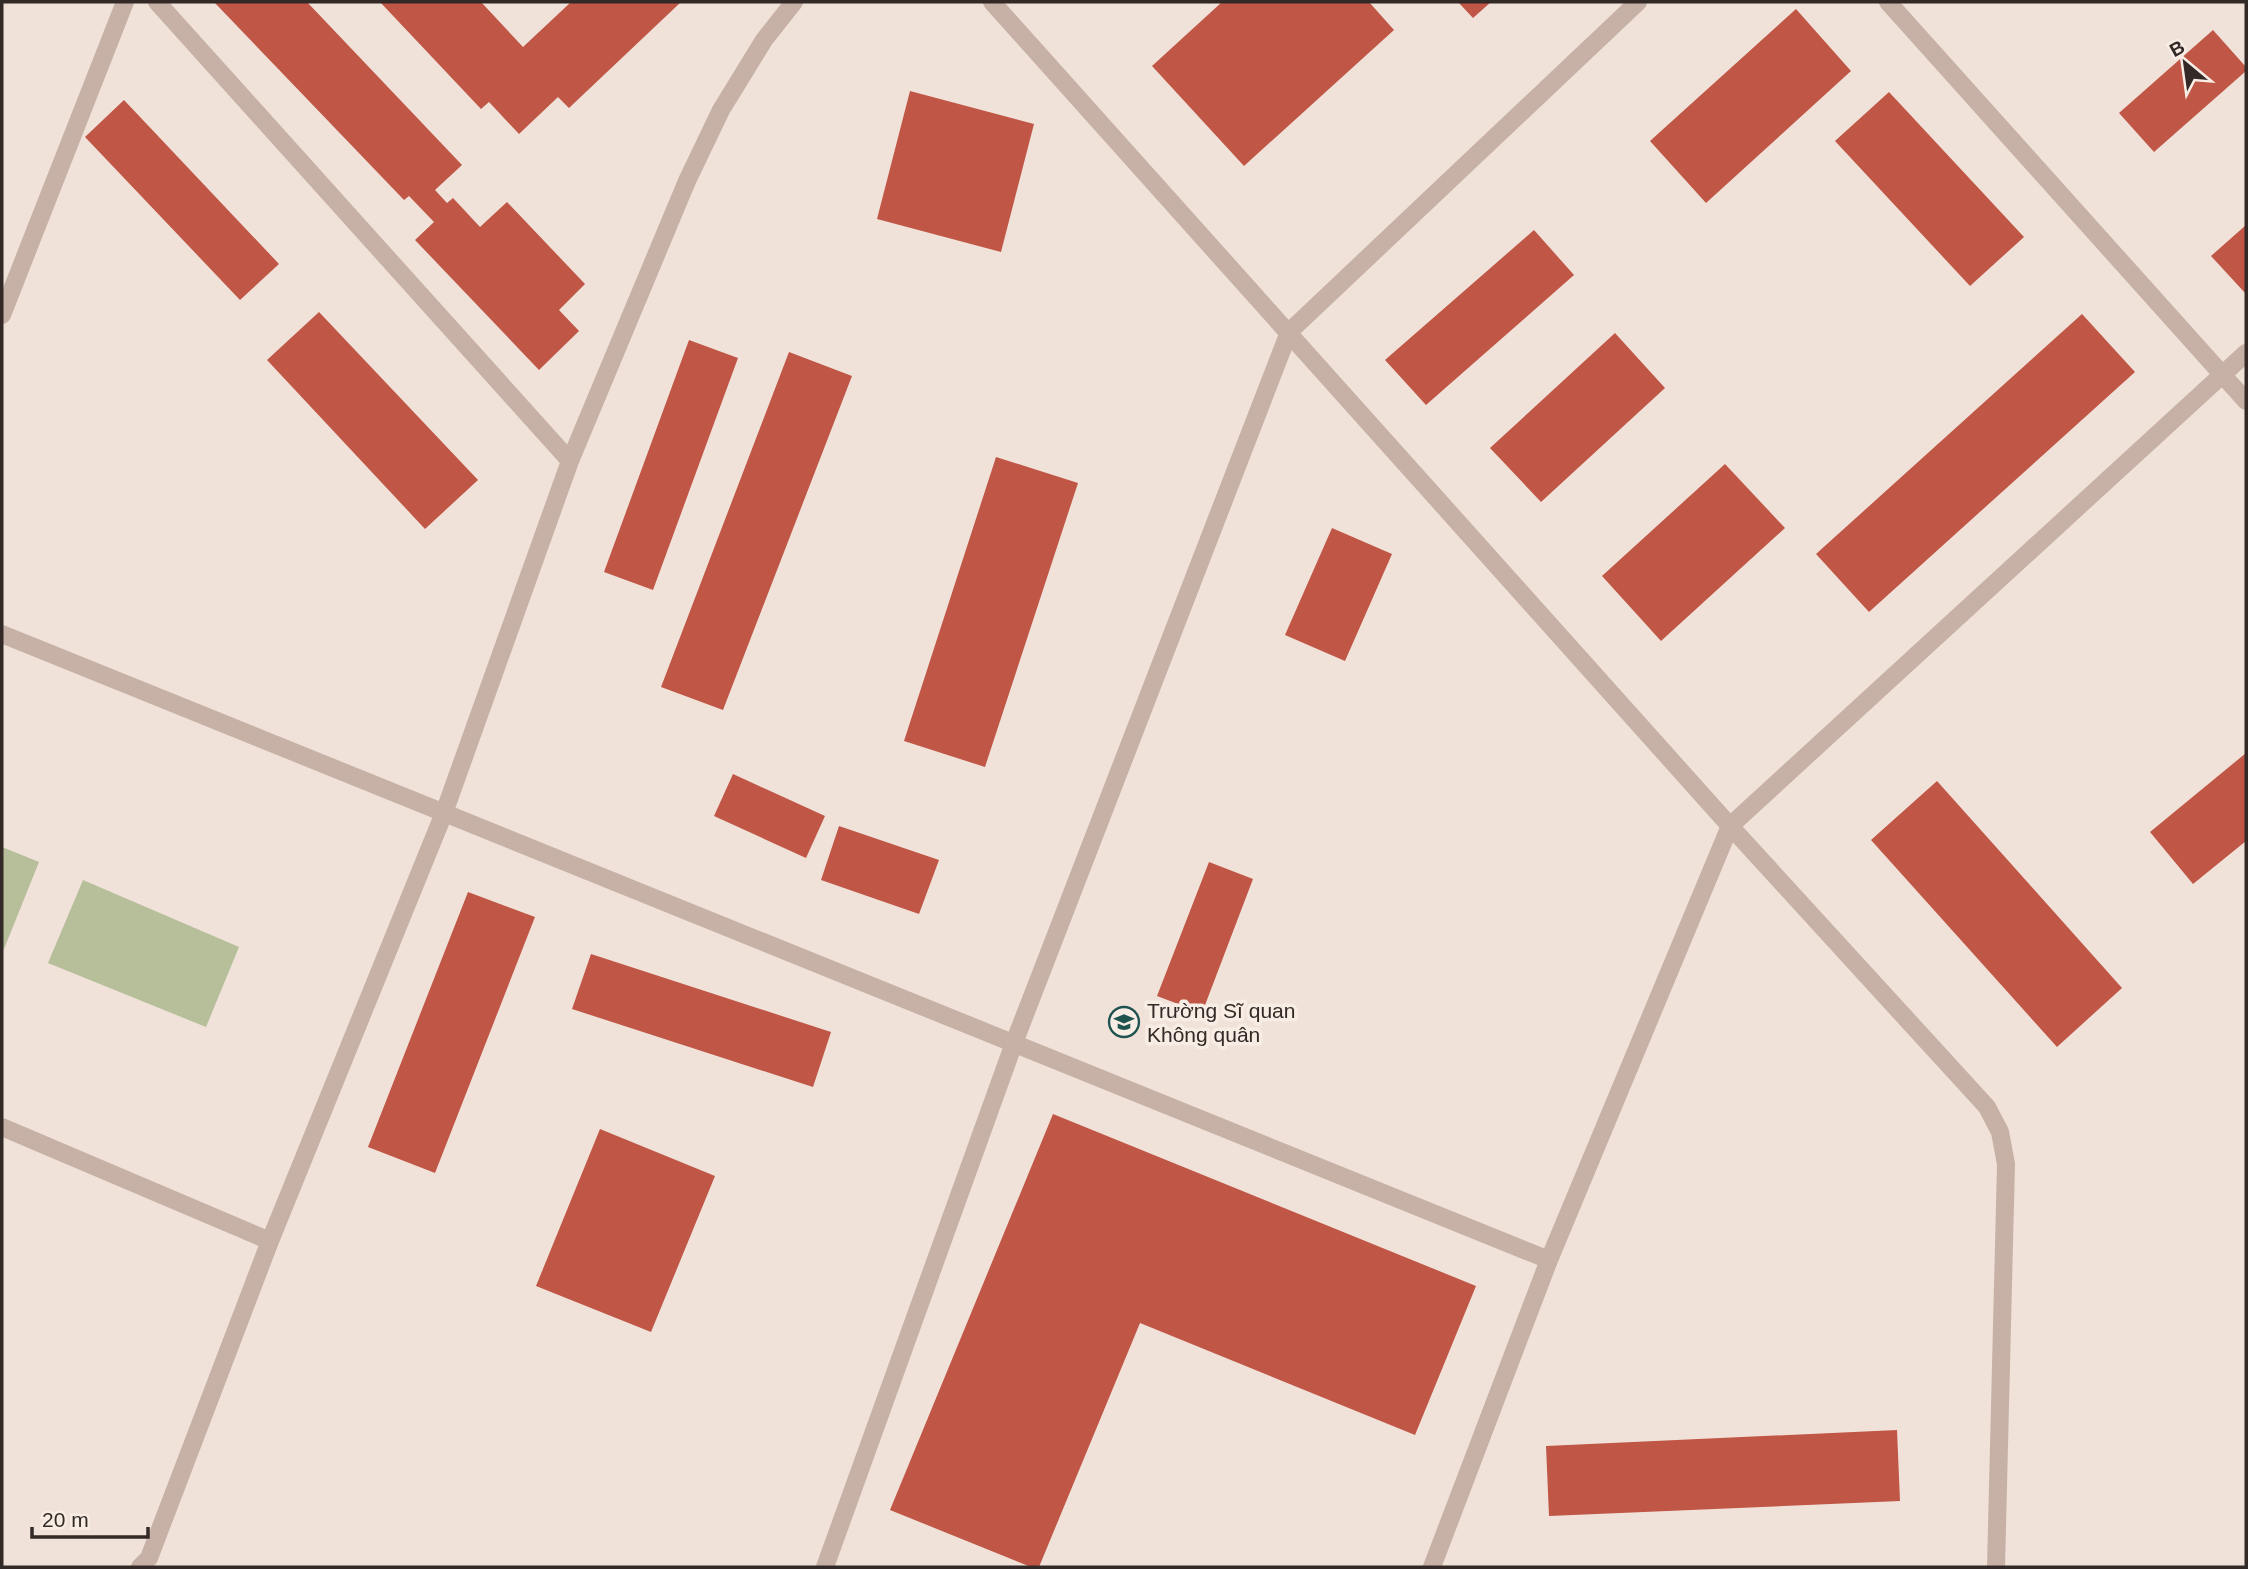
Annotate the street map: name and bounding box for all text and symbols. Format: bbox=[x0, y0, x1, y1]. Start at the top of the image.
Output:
north arrow bbox=[2150, 28, 2220, 98]
text: B bbox=[2166, 36, 2188, 61]
place label: Trường Sĩ quan Không quân bbox=[1147, 999, 1295, 1046]
school or university icon: Trường Sĩ quan Không quân bbox=[1107, 1005, 1141, 1039]
scale bar bbox=[32, 1496, 147, 1540]
text: 20 m bbox=[42, 1508, 89, 1531]

